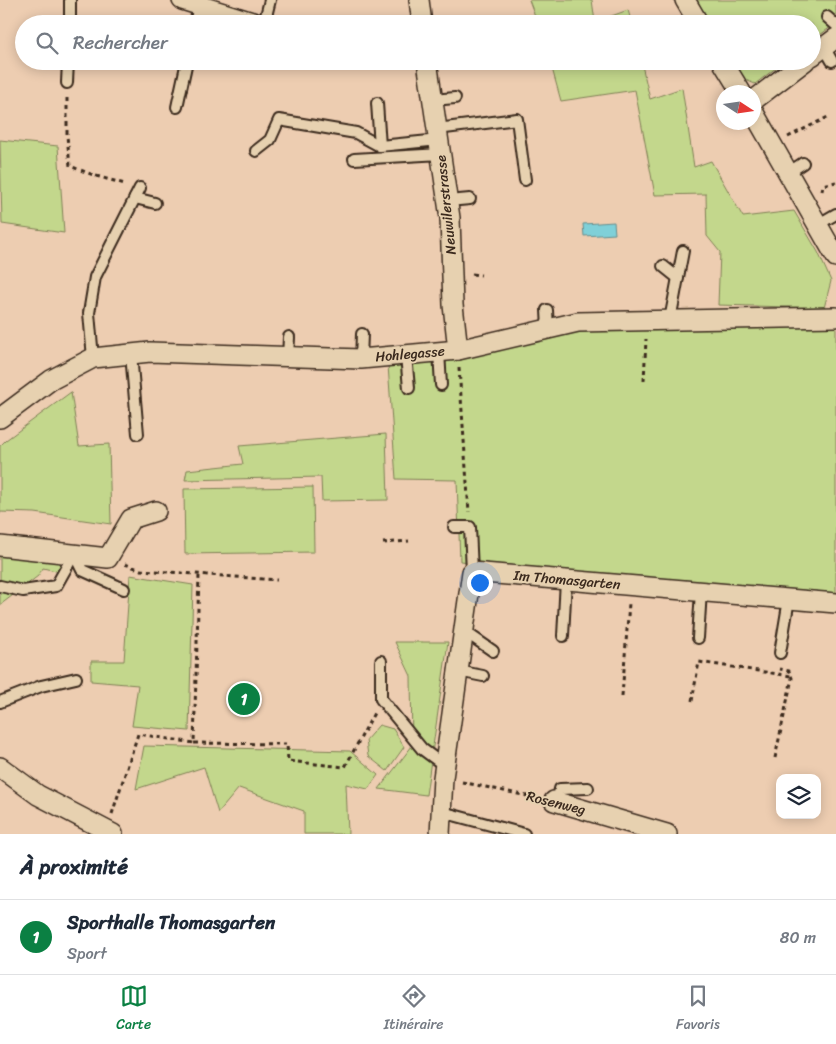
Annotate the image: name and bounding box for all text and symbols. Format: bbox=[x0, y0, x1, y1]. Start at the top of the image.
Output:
search box bbox=[15, 15, 821, 70]
text: Rechercher bbox=[73, 26, 168, 59]
icon: search bbox=[33, 29, 61, 57]
north arrow bbox=[716, 85, 761, 130]
street label: Neuwilerstrasse bbox=[428, 154, 464, 256]
street label: Hohlegasse bbox=[374, 339, 446, 369]
street label: Im Thomasgarten bbox=[512, 563, 622, 597]
your location bbox=[467, 570, 493, 596]
pin: 1 bbox=[228, 680, 260, 718]
map controls bbox=[776, 774, 821, 819]
button: layers bbox=[776, 774, 821, 819]
street label: Rosenweg bbox=[524, 784, 588, 822]
text: À proximité bbox=[20, 848, 128, 886]
text: Sporthalle Thomasgarten bbox=[67, 906, 275, 939]
text: 1 bbox=[33, 923, 39, 952]
text: 80 m bbox=[780, 923, 816, 952]
text: Sport bbox=[67, 939, 107, 968]
tab: Carte bbox=[116, 982, 151, 1037]
tab: Itinéraire bbox=[384, 982, 444, 1037]
tab: Favoris bbox=[676, 982, 720, 1037]

